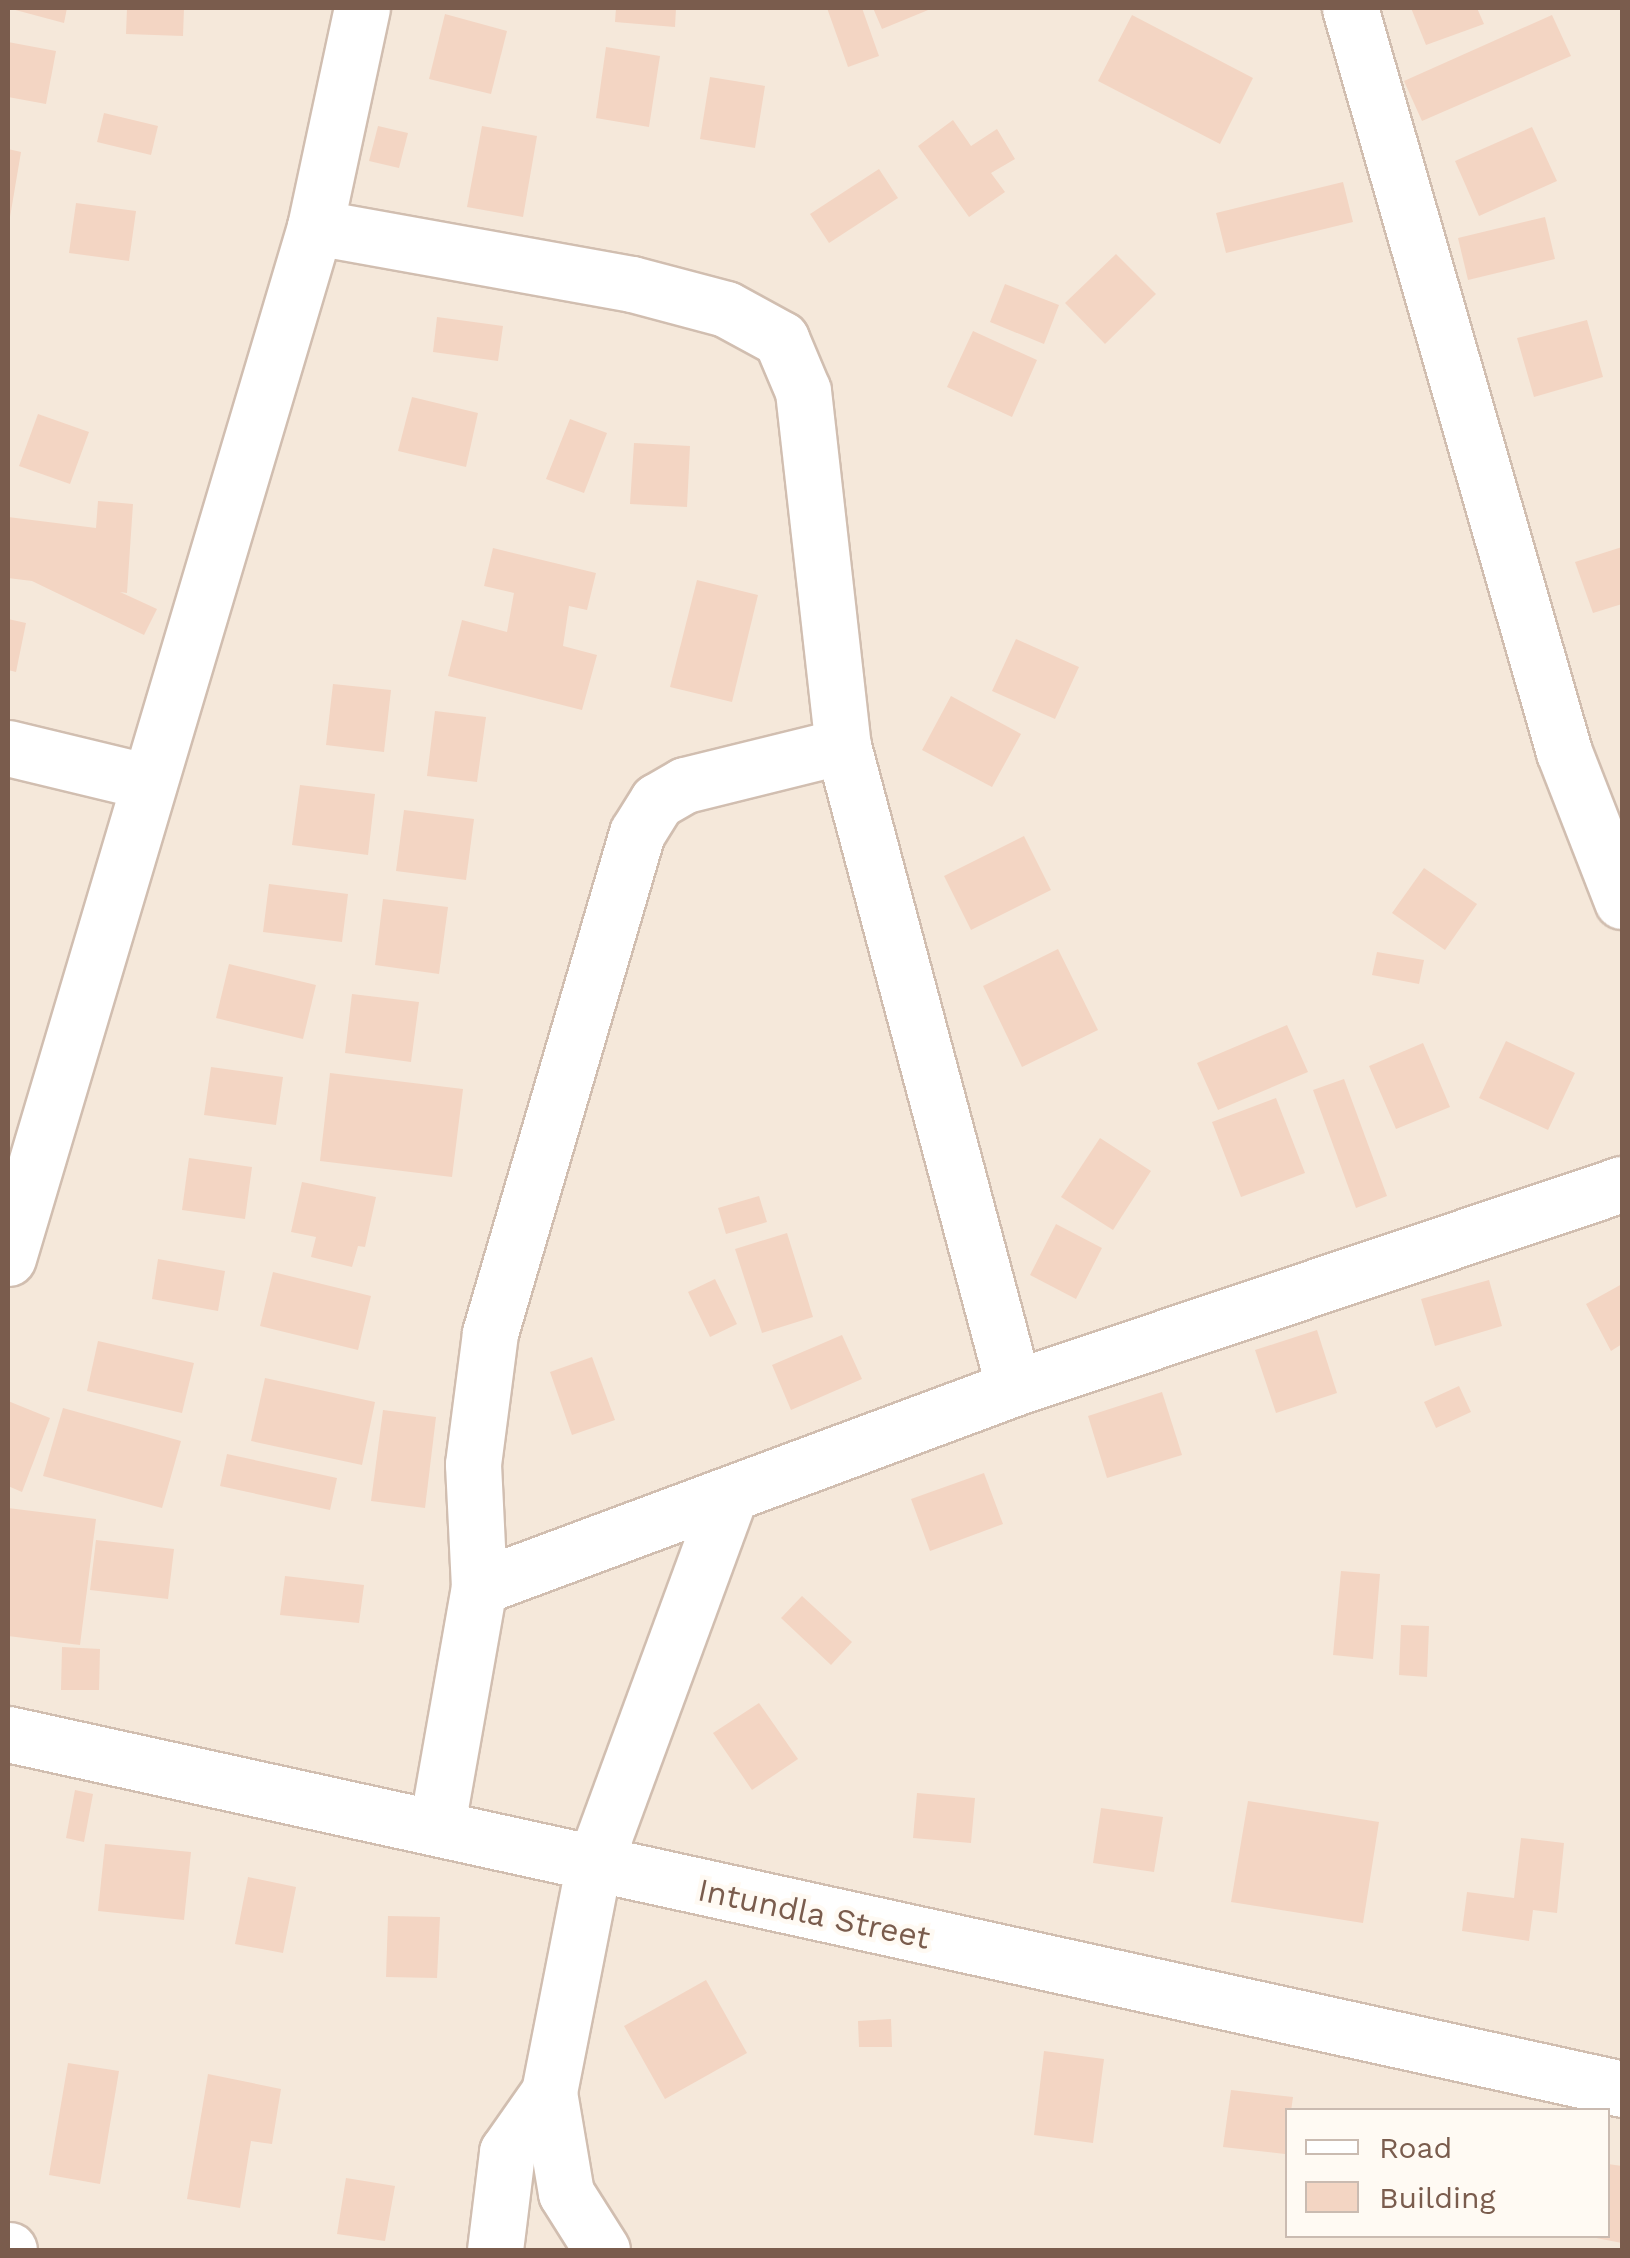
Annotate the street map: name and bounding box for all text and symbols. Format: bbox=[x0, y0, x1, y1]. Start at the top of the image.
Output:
street label: Intundla Street bbox=[694, 1871, 934, 1957]
legend bbox=[1285, 2108, 1610, 2238]
text: Road bbox=[1379, 2130, 1452, 2165]
text: Building bbox=[1379, 2180, 1496, 2215]

